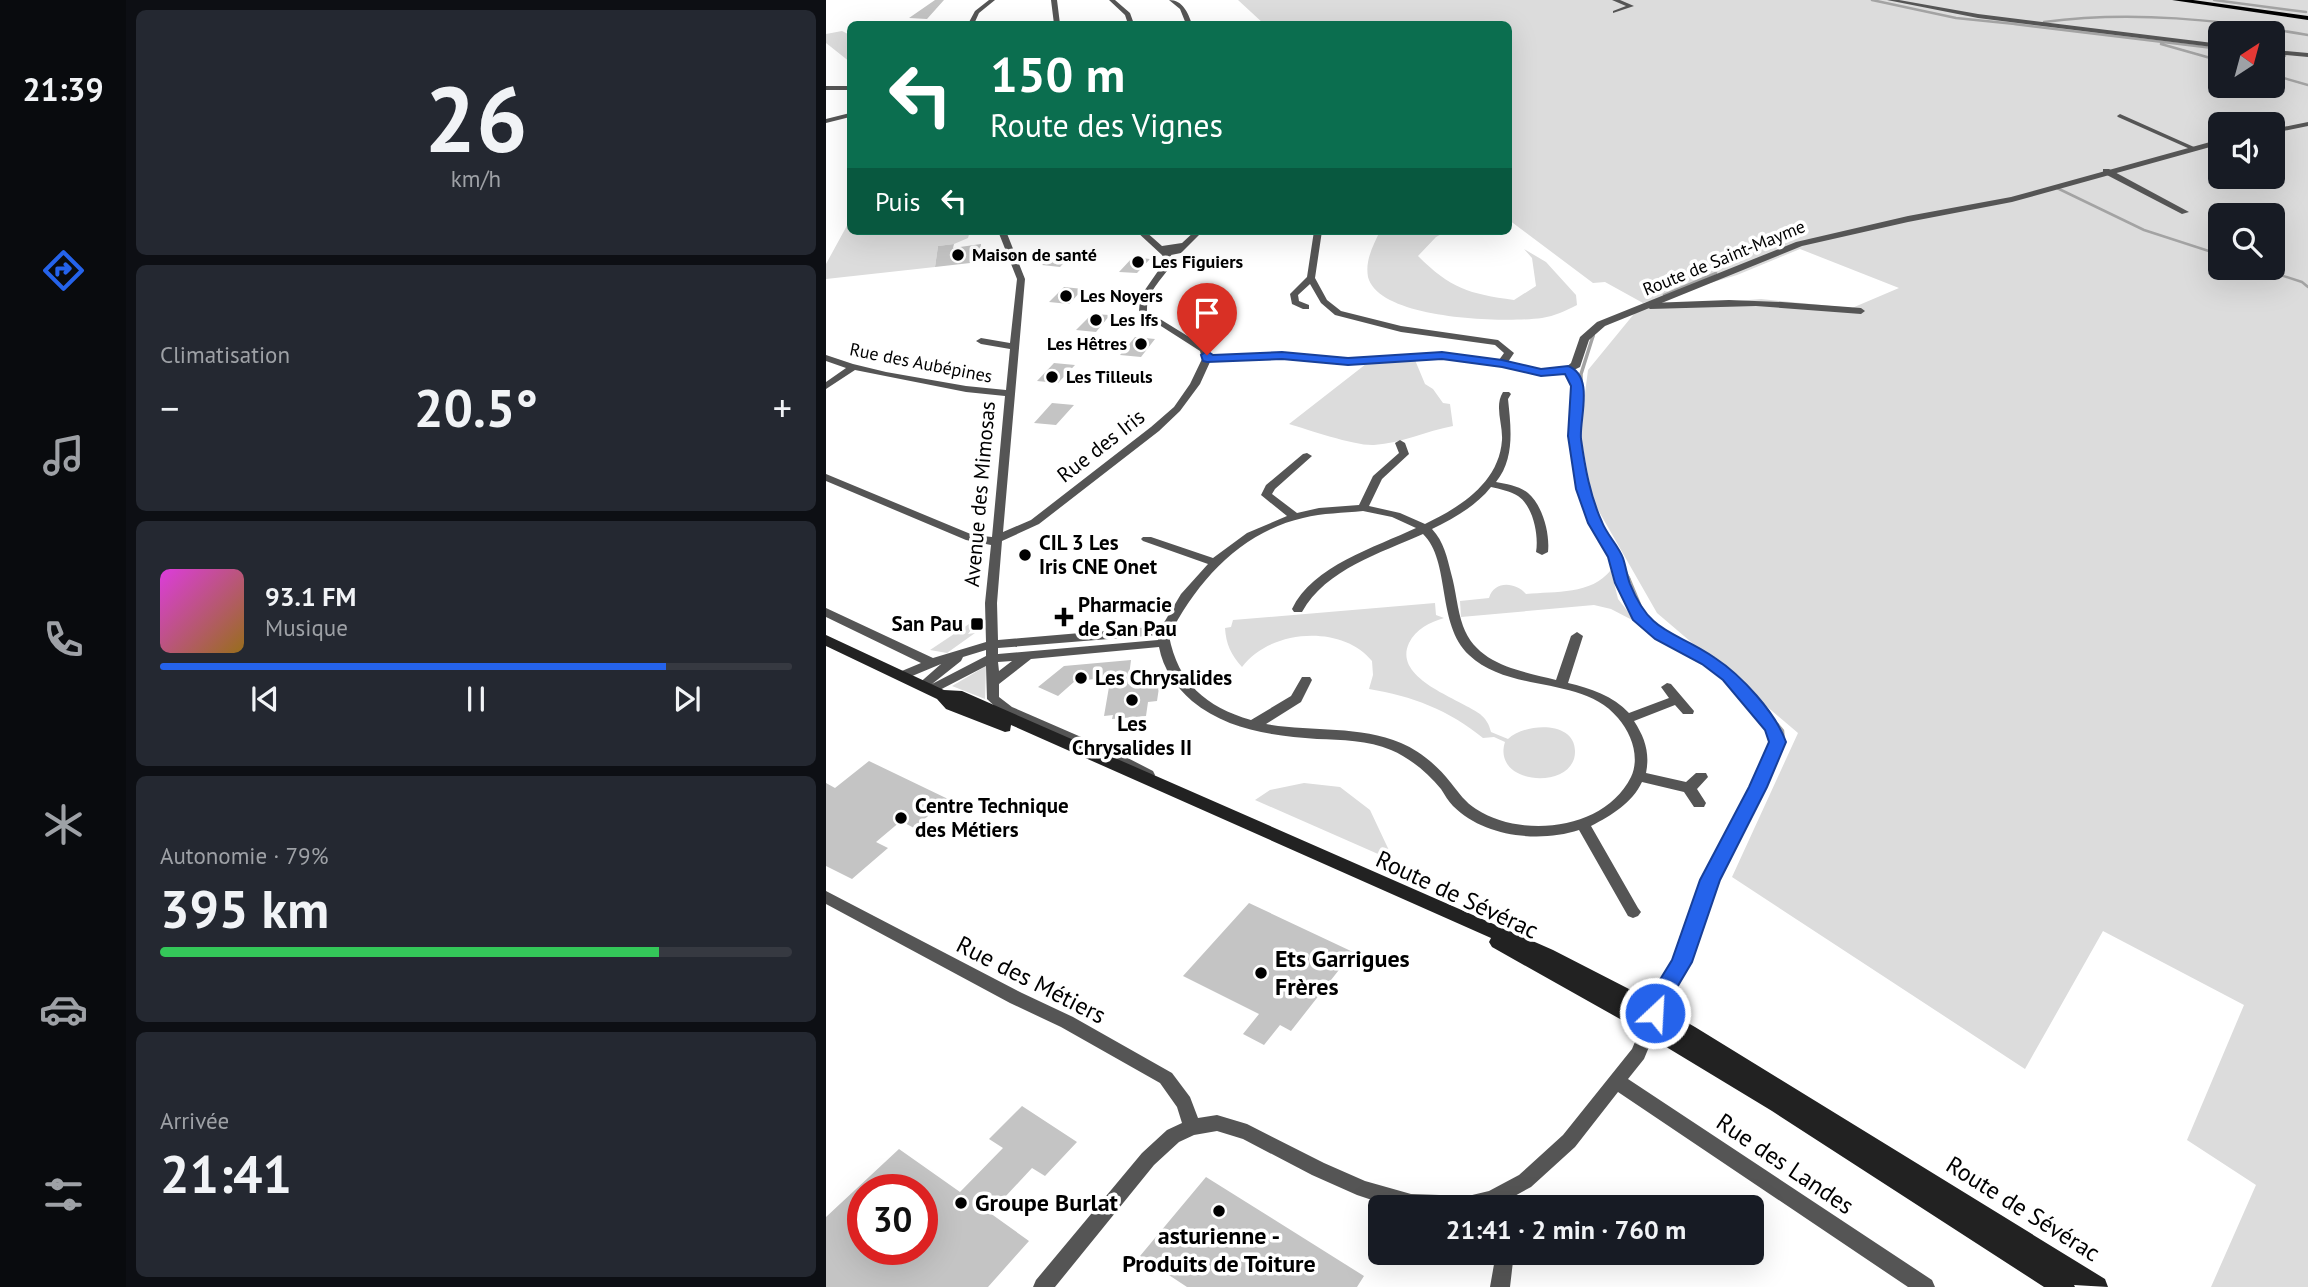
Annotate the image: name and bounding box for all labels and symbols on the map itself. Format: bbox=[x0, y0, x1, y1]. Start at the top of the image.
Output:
north arrow bbox=[2208, 21, 2286, 98]
street label: Route de Saint-Mayme bbox=[1639, 214, 1808, 301]
place label: Maison de santé bbox=[972, 243, 1097, 266]
marker: Maison de santé bbox=[950, 247, 966, 263]
place label: Les Figuiers bbox=[1152, 250, 1244, 273]
marker: Les Figuiers bbox=[1130, 254, 1146, 270]
pin bbox=[1177, 283, 1237, 355]
place label: Les Noyers bbox=[1080, 284, 1163, 307]
marker: Les Noyers bbox=[1058, 288, 1074, 304]
place label: Les Ifs bbox=[1110, 308, 1159, 331]
marker: Les Ifs bbox=[1088, 312, 1104, 328]
place label: Les Hêtres bbox=[1047, 332, 1127, 355]
marker: Les Hêtres bbox=[1133, 336, 1149, 352]
street label: Rue des Aubépines bbox=[848, 337, 994, 388]
place label: Les Tilleuls bbox=[1066, 365, 1153, 388]
marker: Les Tilleuls bbox=[1044, 369, 1060, 385]
street label: Avenue des Mimosas bbox=[958, 400, 1001, 588]
street label: Rue des Iris bbox=[1051, 403, 1150, 488]
place label: CIL 3 Les Iris CNE Onet bbox=[1039, 529, 1158, 580]
marker: CIL 3 Les Iris CNE Onet bbox=[1017, 547, 1033, 563]
place label: Pharmacie de San Pau bbox=[1078, 591, 1177, 642]
marker: Pharmacie de San Pau bbox=[1056, 609, 1072, 625]
place label: San Pau bbox=[892, 610, 963, 637]
marker: San Pau bbox=[969, 616, 985, 632]
place label: Les Chrysalides bbox=[1095, 664, 1232, 691]
marker: Les Chrysalides bbox=[1073, 670, 1089, 686]
marker: Les Chrysalides II bbox=[1124, 692, 1140, 708]
place label: Les Chrysalides II bbox=[1072, 710, 1192, 761]
place label: Centre Technique des Métiers bbox=[915, 792, 1069, 843]
marker: Centre Technique des Métiers bbox=[893, 810, 909, 826]
street label: Route de Sévérac bbox=[1371, 843, 1544, 946]
street label: Rue des Métiers bbox=[951, 929, 1111, 1030]
place label: Ets Garrigues Frères bbox=[1275, 943, 1410, 1002]
marker: Ets Garrigues Frères bbox=[1253, 965, 1269, 981]
position arrow bbox=[1618, 976, 1692, 1050]
street label: Rue des Landes bbox=[1711, 1106, 1860, 1221]
street label: Route de Sévérac bbox=[1941, 1149, 2106, 1268]
speed limit sign: 30 bbox=[847, 1174, 938, 1265]
place label: Groupe Burlat bbox=[975, 1187, 1119, 1218]
marker: Groupe Burlat bbox=[953, 1195, 969, 1211]
marker: asturienne - Produits de Toiture bbox=[1211, 1203, 1227, 1219]
place label: asturienne - Produits de Toiture bbox=[1122, 1220, 1316, 1279]

